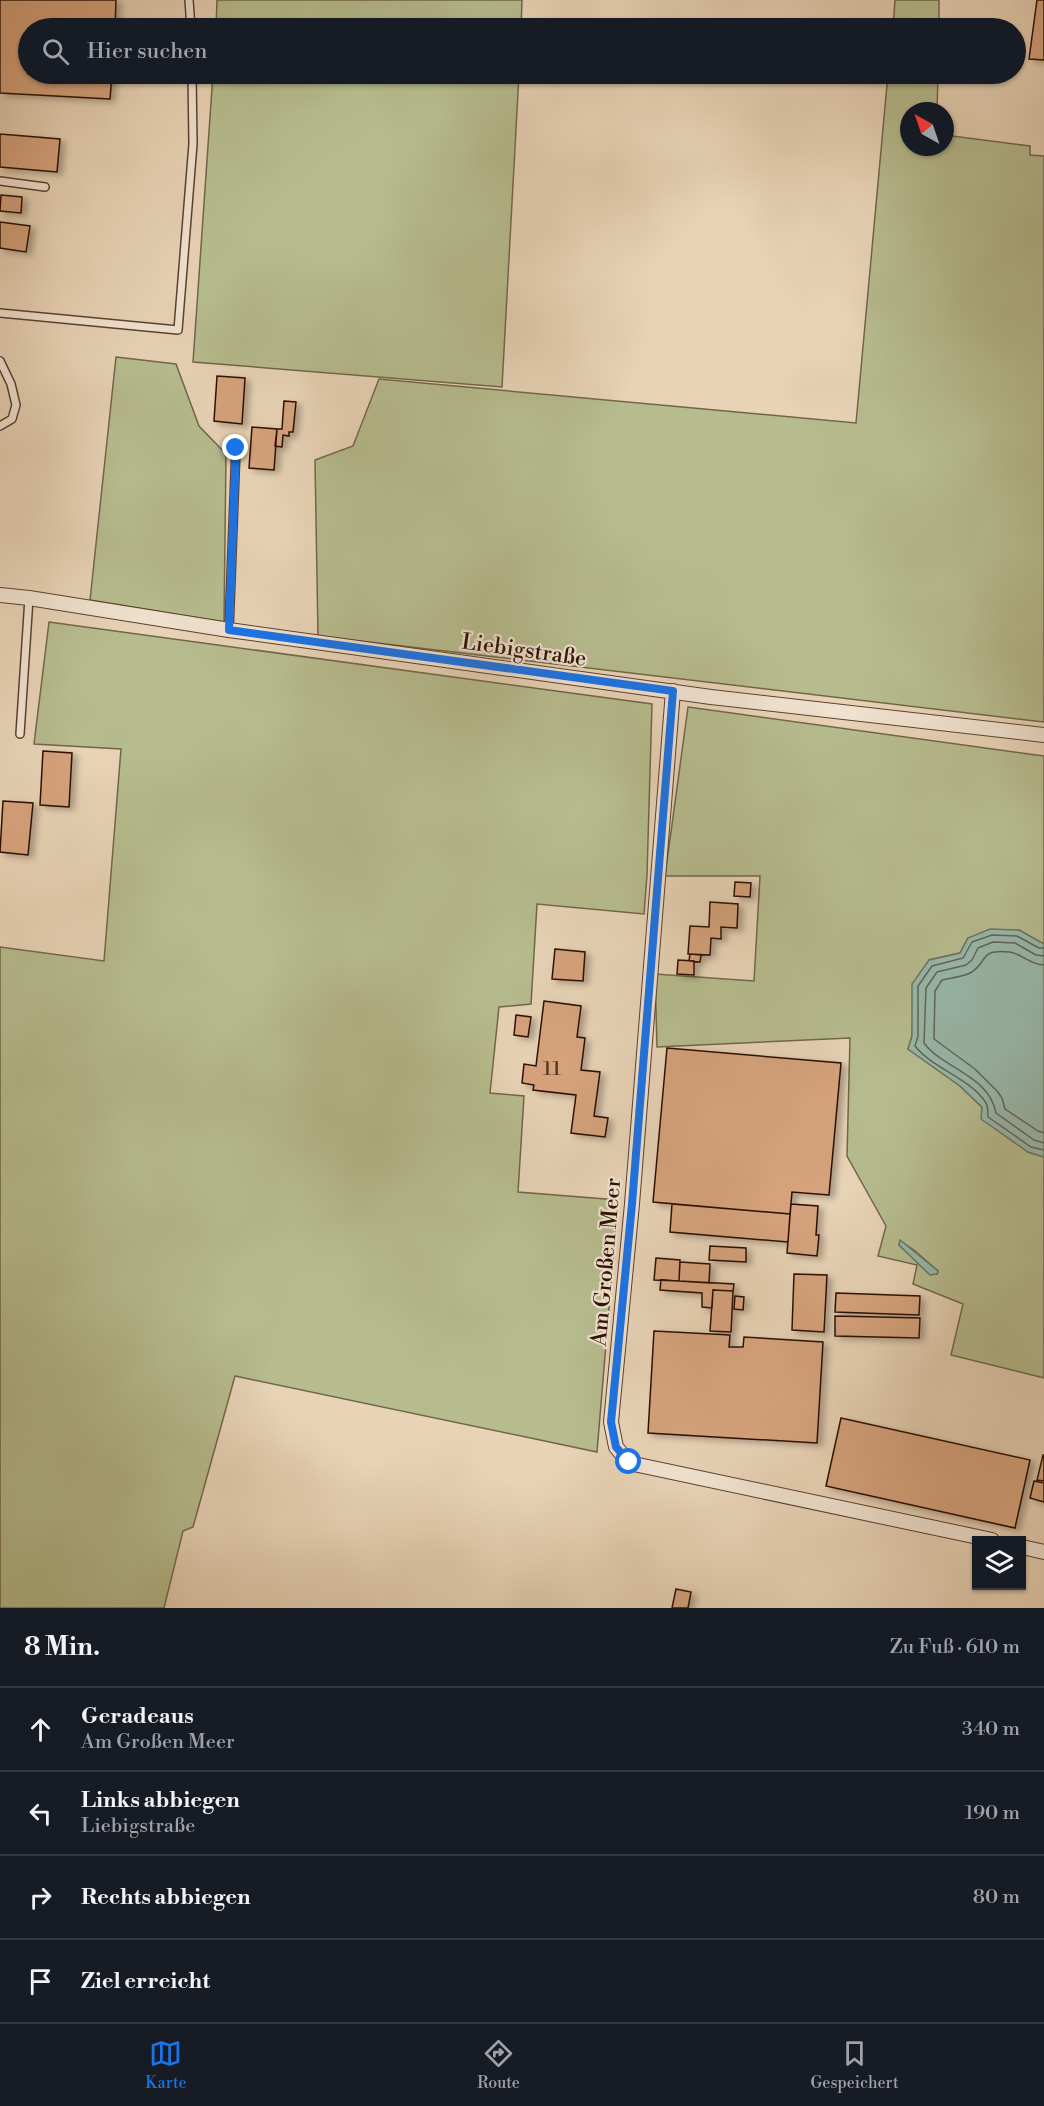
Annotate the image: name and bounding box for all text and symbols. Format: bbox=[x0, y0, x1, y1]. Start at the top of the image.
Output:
search box bbox=[18, 18, 1026, 84]
icon: search bbox=[39, 35, 72, 68]
text: Hier suchen bbox=[87, 38, 207, 65]
north arrow bbox=[900, 102, 954, 156]
route end bbox=[222, 434, 248, 460]
street label: Liebigstraße bbox=[460, 628, 588, 673]
house number: 11 bbox=[543, 1057, 561, 1082]
street label: Am Großen Meer bbox=[586, 1177, 627, 1348]
route start bbox=[615, 1448, 641, 1474]
map controls bbox=[972, 1536, 1026, 1590]
button: layers bbox=[972, 1536, 1026, 1590]
text: 8 Min. bbox=[24, 1631, 100, 1663]
text: Zu Fuß · 610 m bbox=[890, 1635, 1020, 1660]
text: Geradeaus bbox=[81, 1703, 194, 1730]
icon: ahead bbox=[24, 1713, 57, 1746]
text: 340 m bbox=[962, 1717, 1020, 1742]
text: Am Großen Meer bbox=[81, 1730, 235, 1755]
text: Links abbiegen bbox=[81, 1787, 240, 1814]
icon: left bbox=[24, 1797, 57, 1830]
text: 190 m bbox=[965, 1801, 1020, 1826]
text: Liebigstraße bbox=[81, 1814, 195, 1839]
icon: right bbox=[24, 1881, 57, 1914]
text: Rechts abbiegen bbox=[81, 1884, 251, 1911]
text: 80 m bbox=[973, 1885, 1020, 1910]
icon: arrive bbox=[24, 1965, 57, 1998]
text: Ziel erreicht bbox=[81, 1968, 210, 1995]
tab: Karte bbox=[145, 2037, 187, 2093]
tab: Route bbox=[477, 2037, 520, 2093]
tab: Gespeichert bbox=[811, 2037, 899, 2093]

